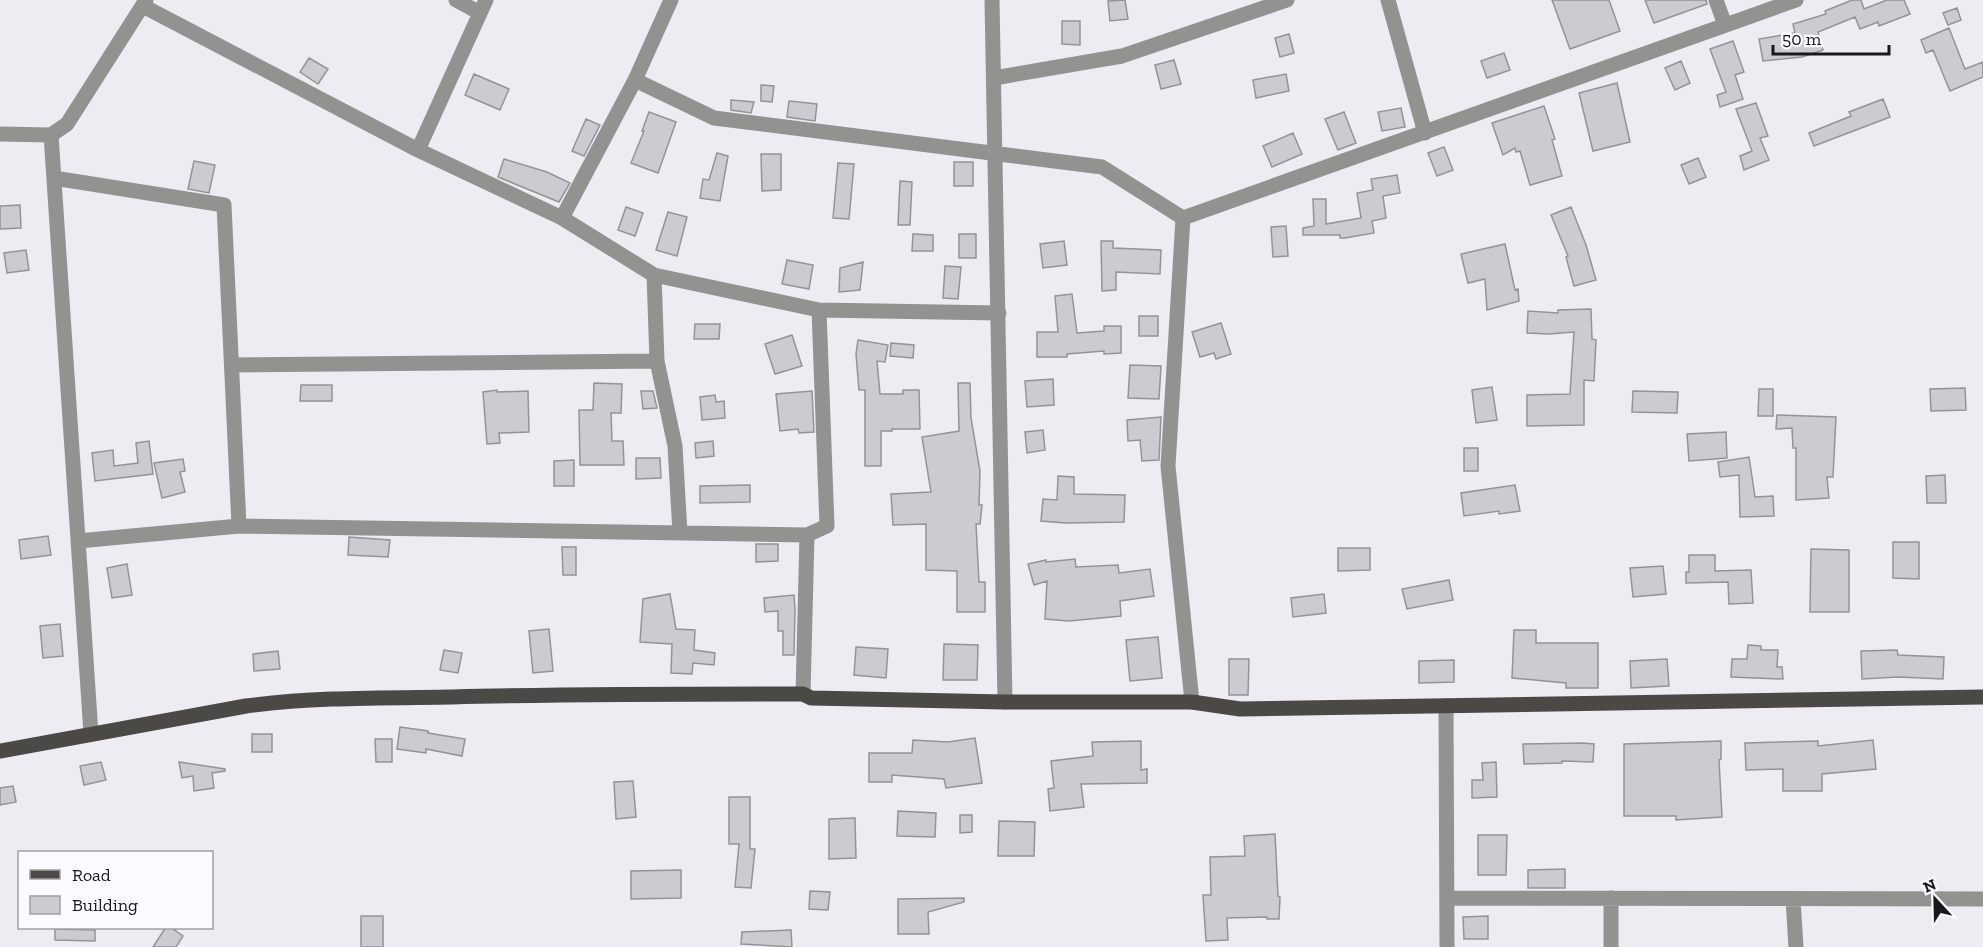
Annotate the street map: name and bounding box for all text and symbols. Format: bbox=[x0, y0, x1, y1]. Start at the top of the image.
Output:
scale bar bbox=[1773, 18, 1888, 56]
text: 50 m bbox=[1782, 28, 1822, 50]
legend bbox=[18, 851, 213, 929]
text: Road bbox=[72, 864, 111, 886]
north arrow bbox=[1905, 869, 1965, 929]
text: N bbox=[1920, 874, 1939, 897]
text: Building bbox=[72, 894, 138, 916]

